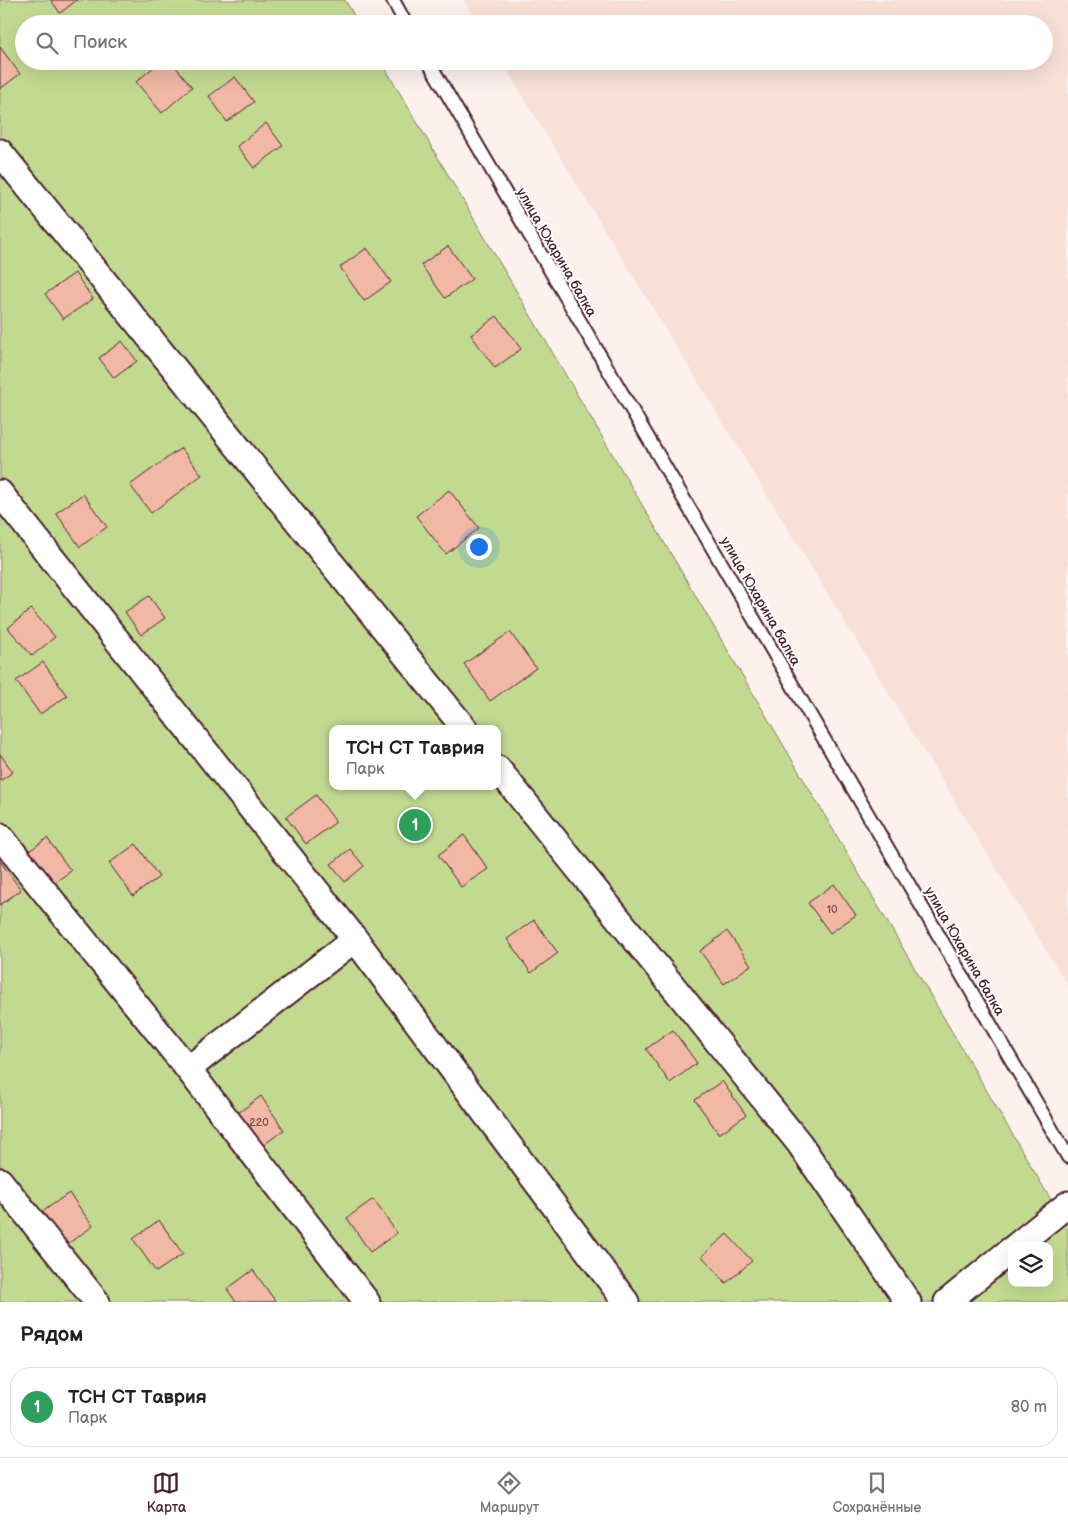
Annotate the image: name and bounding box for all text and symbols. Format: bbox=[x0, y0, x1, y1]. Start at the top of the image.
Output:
search box bbox=[15, 15, 1053, 70]
icon: search bbox=[33, 29, 61, 57]
text: Поиск bbox=[73, 31, 127, 54]
street label: улица Юхарина балка bbox=[513, 185, 601, 320]
your location bbox=[466, 534, 492, 560]
street label: улица Юхарина балка bbox=[717, 534, 805, 669]
popup bbox=[329, 725, 501, 790]
text: ТСН СТ Таврия bbox=[346, 737, 484, 760]
text: Парк bbox=[346, 760, 385, 779]
pin: 1 bbox=[399, 806, 431, 844]
street label: улица Юхарина балка bbox=[921, 884, 1009, 1019]
house number: 10 bbox=[827, 903, 838, 916]
house number: 220 bbox=[249, 1116, 269, 1129]
map controls bbox=[1008, 1242, 1053, 1287]
button: layers bbox=[1008, 1242, 1053, 1287]
text: Рядом bbox=[20, 1322, 83, 1347]
text: ТСН СТ Таврия bbox=[68, 1386, 207, 1409]
text: 1 bbox=[34, 1398, 40, 1417]
text: 80 m bbox=[1011, 1398, 1047, 1417]
text: Парк bbox=[68, 1409, 107, 1428]
tab: Карта bbox=[147, 1469, 186, 1516]
tab: Маршрут bbox=[480, 1469, 539, 1516]
tab: Сохранённые bbox=[833, 1469, 921, 1516]

